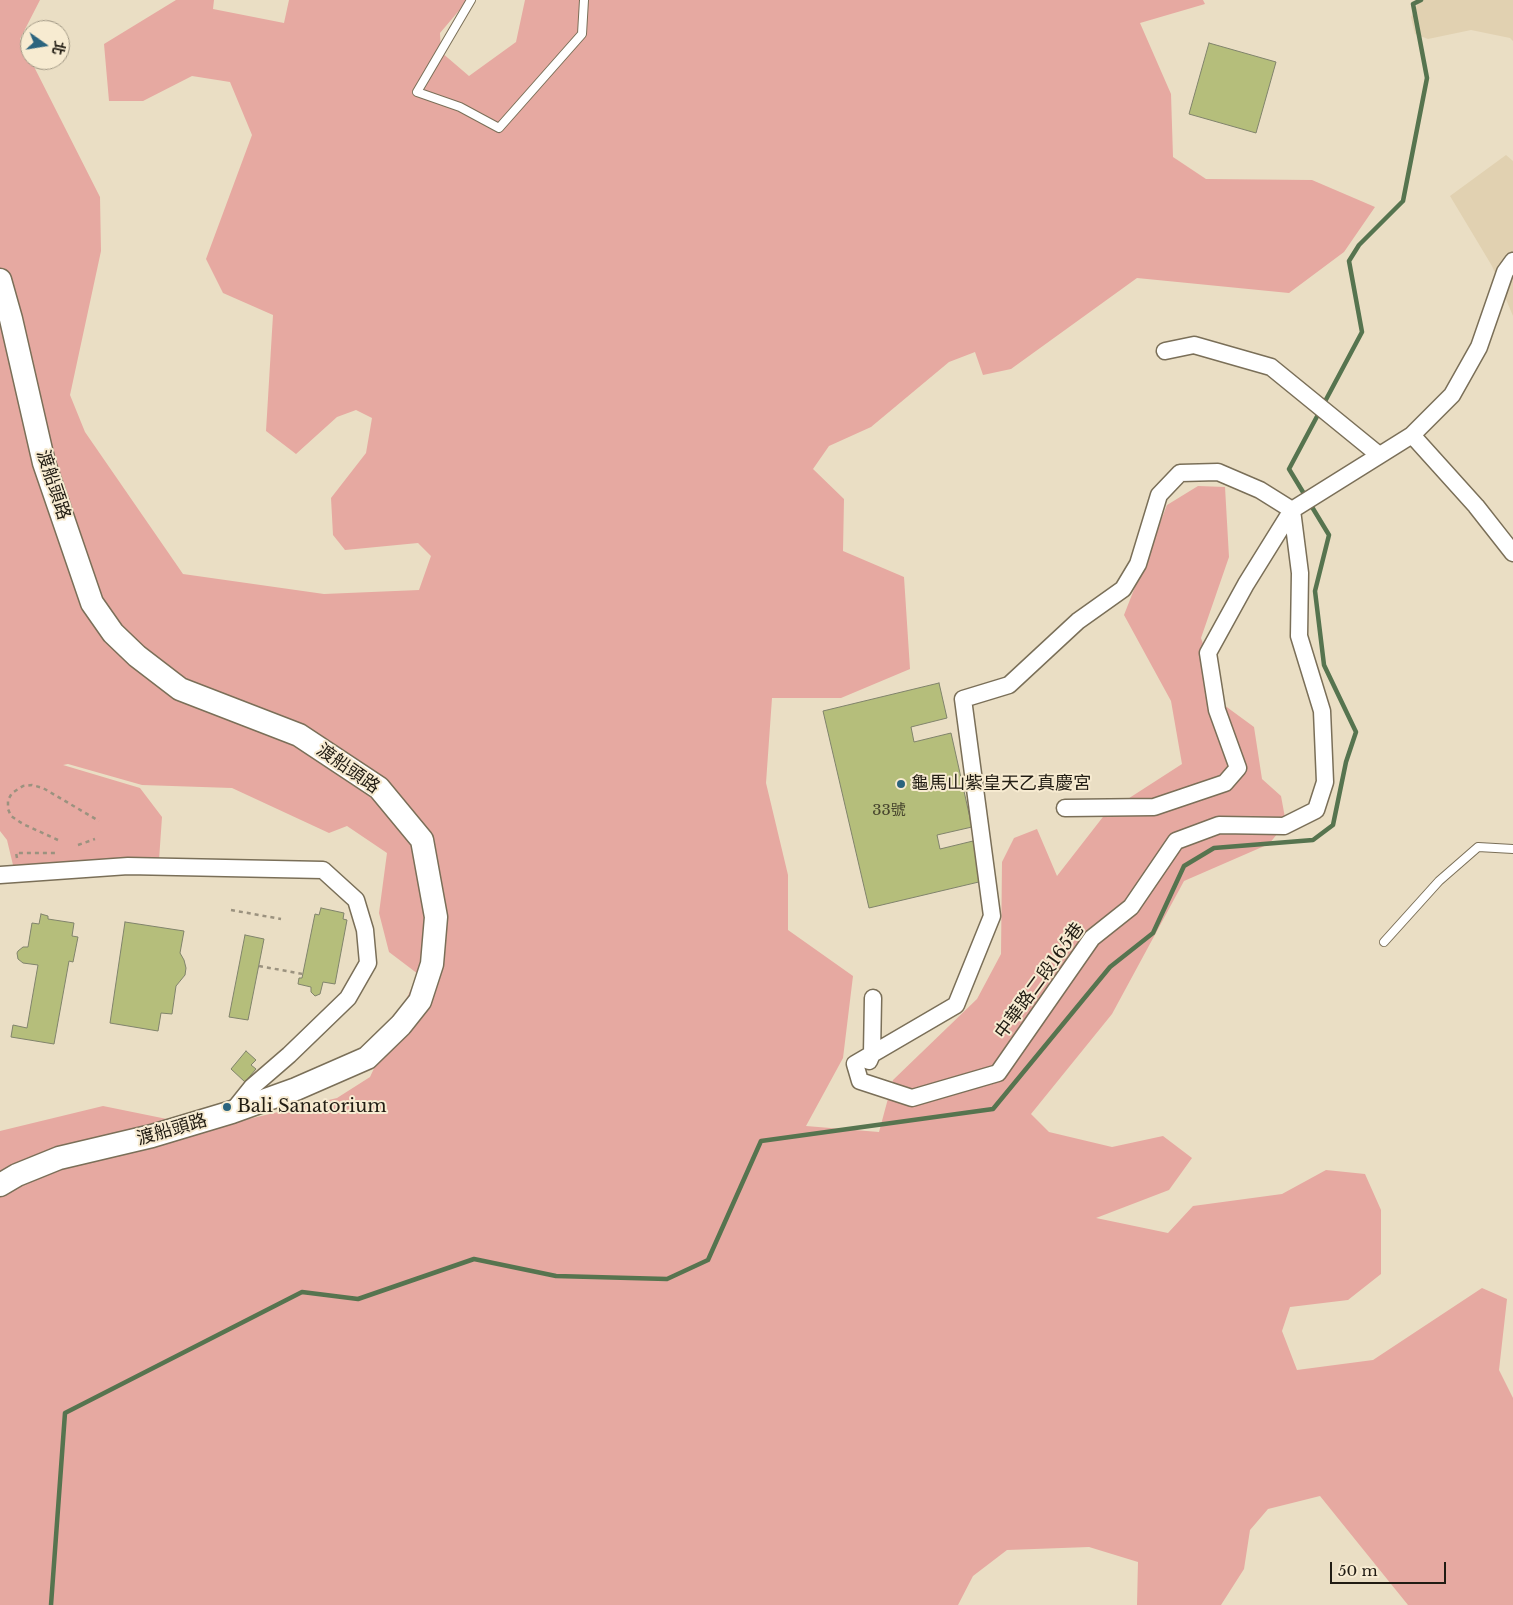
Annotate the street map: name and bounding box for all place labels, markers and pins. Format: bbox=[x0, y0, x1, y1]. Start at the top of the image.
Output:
place label: 龜馬山紫皇天乙真慶宮 bbox=[911, 773, 1091, 795]
marker: 龜馬山紫皇天乙真慶宮 bbox=[895, 778, 907, 790]
place label: Bali Sanatorium bbox=[237, 1096, 387, 1118]
marker: Bali Sanatorium bbox=[221, 1101, 233, 1113]

